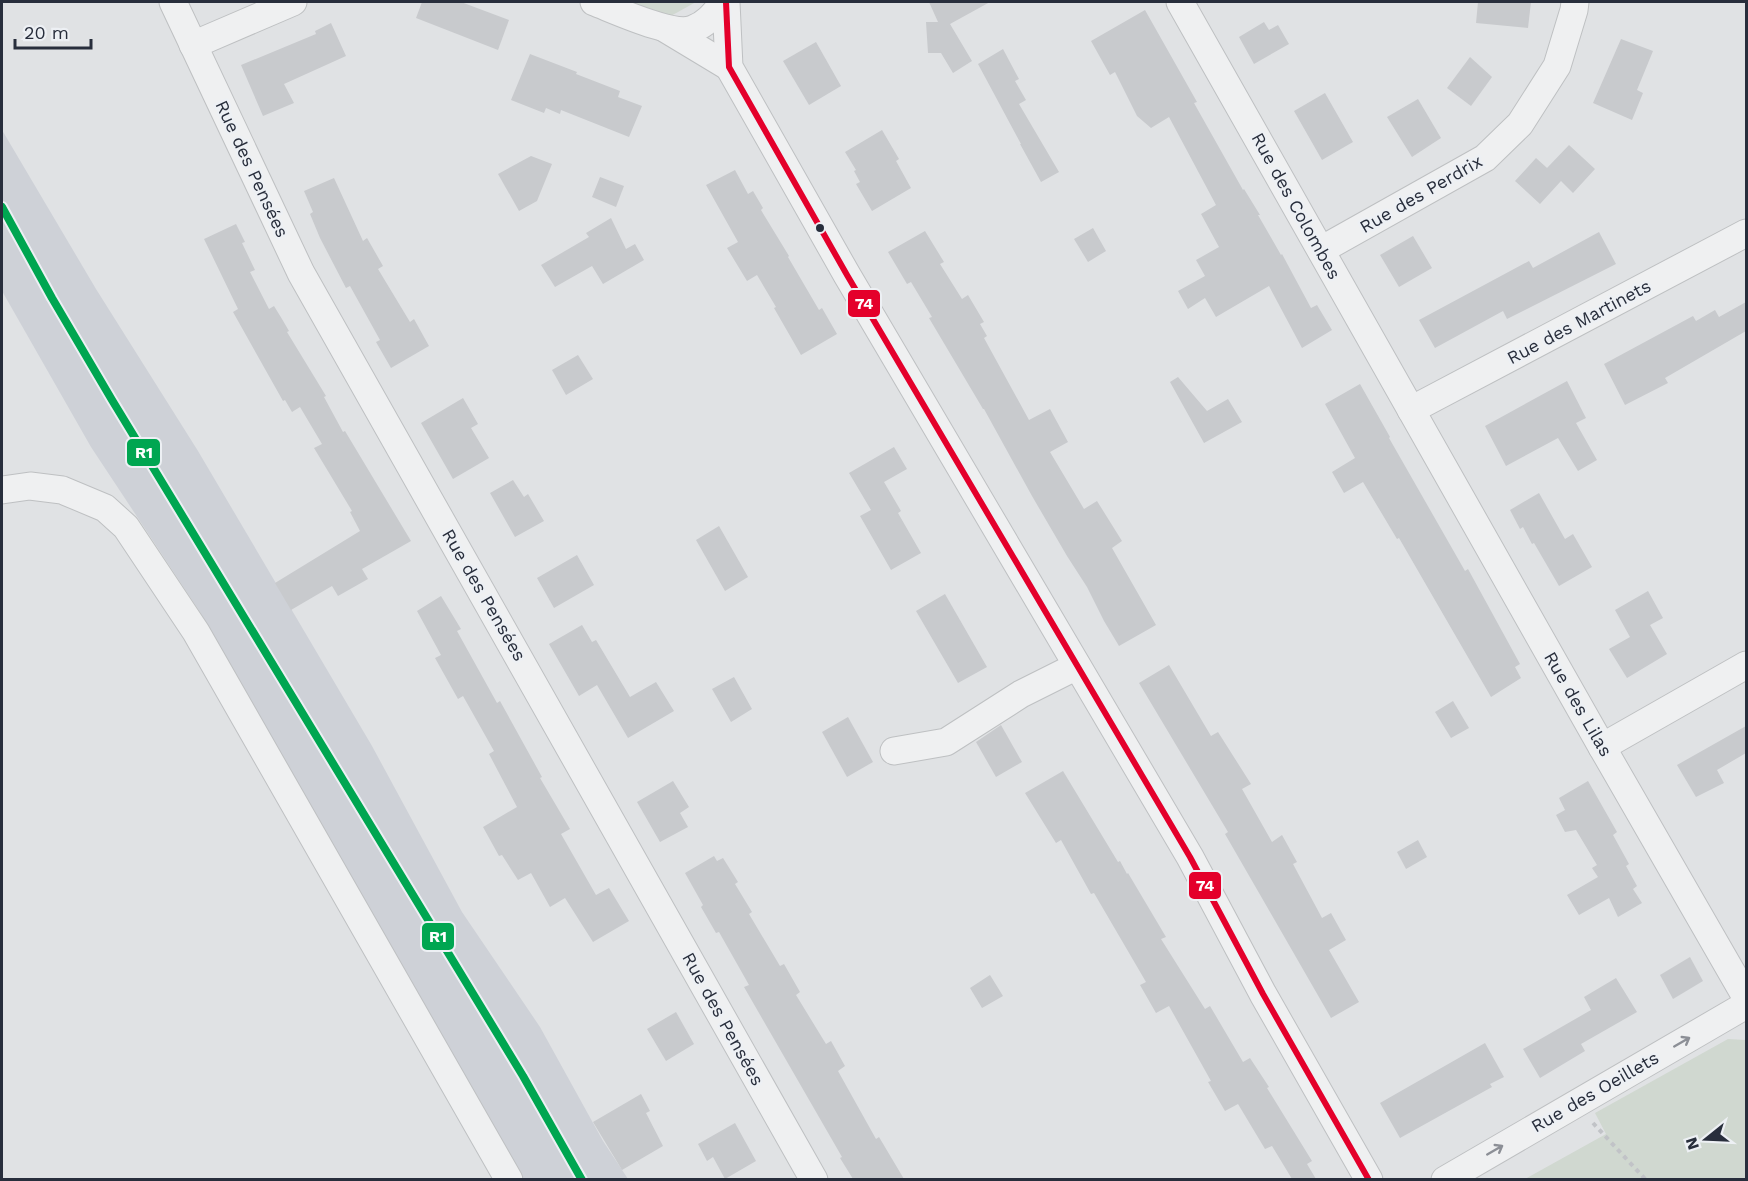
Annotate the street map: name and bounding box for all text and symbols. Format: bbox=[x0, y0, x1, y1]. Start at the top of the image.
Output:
scale bar bbox=[15, 12, 92, 50]
text: 20 m bbox=[24, 22, 69, 43]
street label: Rue des Pensées bbox=[211, 97, 293, 241]
street label: Rue des Colombes bbox=[1247, 129, 1345, 283]
street label: Rue des Perdrix bbox=[1356, 150, 1486, 237]
unlabelled marker bbox=[814, 222, 826, 234]
street label: Rue des Martinets bbox=[1503, 275, 1654, 368]
line badge: 74 bbox=[847, 289, 881, 318]
text: 74 bbox=[855, 294, 873, 313]
line badge: R1 bbox=[126, 438, 161, 467]
text: R1 bbox=[135, 443, 153, 462]
street label: Rue des Pensées bbox=[438, 525, 531, 664]
street label: Rue des Lilas bbox=[1540, 648, 1617, 760]
line badge: 74 bbox=[1188, 871, 1222, 900]
text: 74 bbox=[1196, 876, 1214, 895]
line badge: R1 bbox=[421, 922, 455, 951]
text: R1 bbox=[429, 927, 447, 946]
street label: Rue des Pensées bbox=[678, 949, 769, 1089]
one-way arrow bbox=[1673, 1035, 1690, 1047]
street label: Rue des Oeillets bbox=[1527, 1047, 1662, 1137]
north arrow bbox=[1676, 1109, 1736, 1169]
text: N bbox=[1681, 1135, 1703, 1152]
one-way arrow bbox=[1486, 1144, 1503, 1156]

